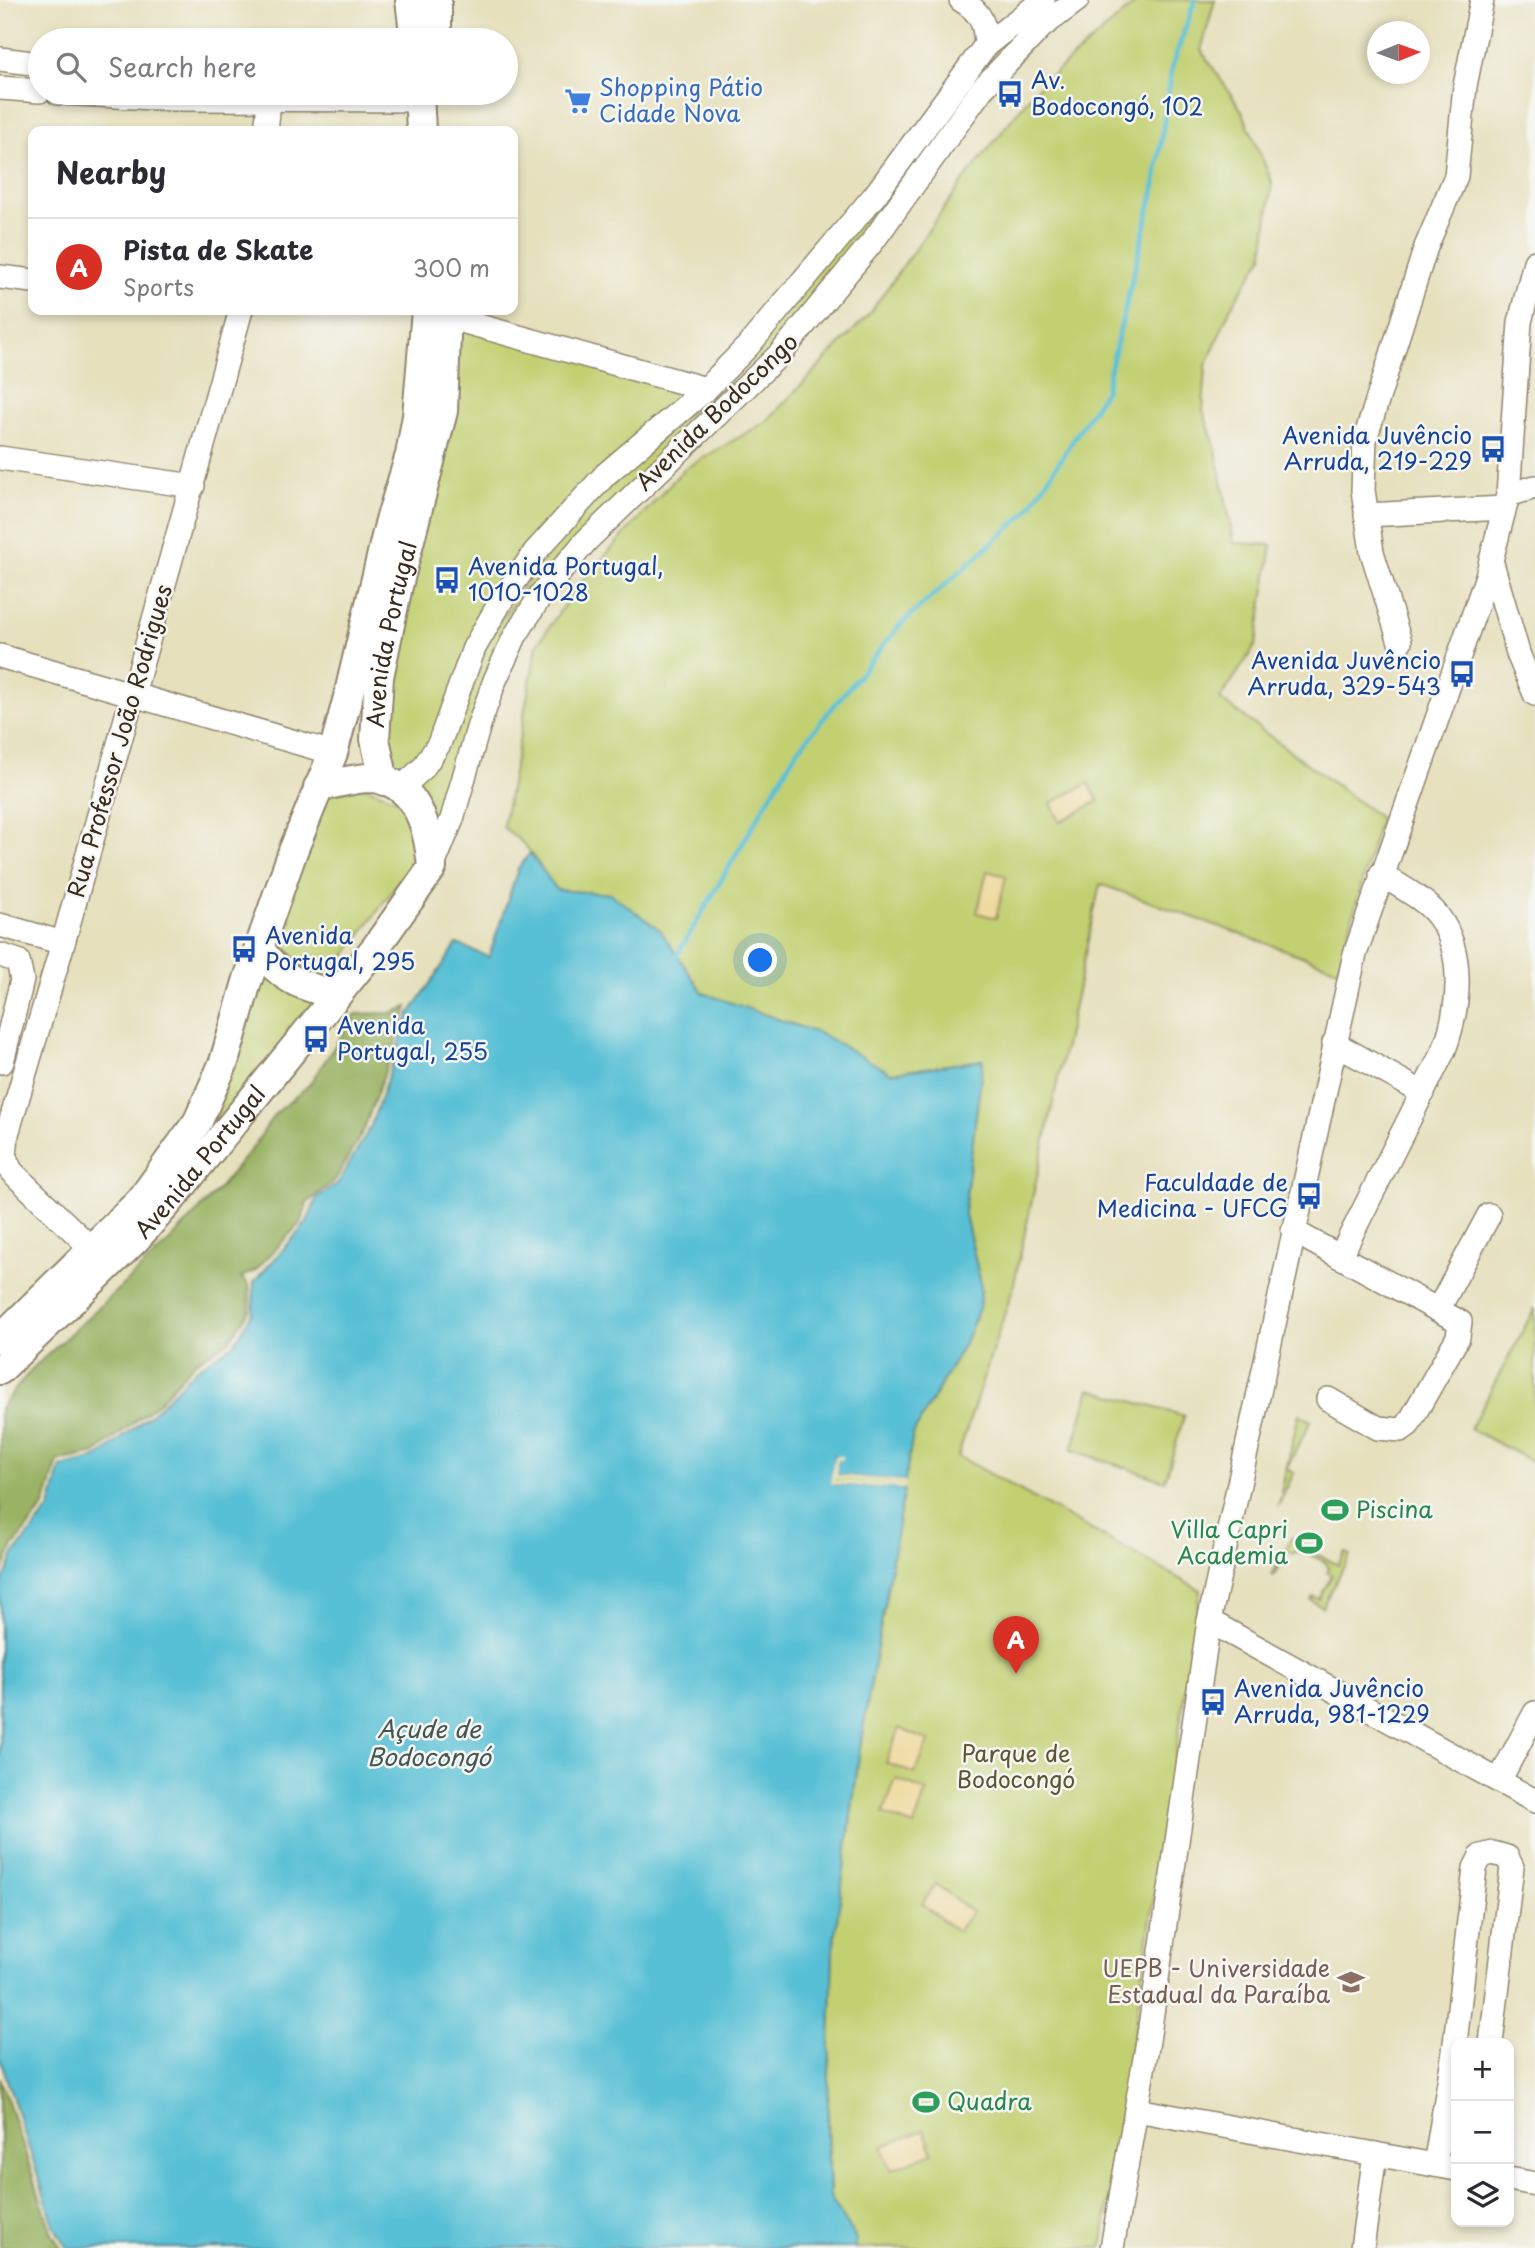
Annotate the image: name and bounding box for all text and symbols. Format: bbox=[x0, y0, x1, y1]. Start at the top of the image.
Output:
north arrow bbox=[1367, 21, 1430, 84]
search box bbox=[28, 28, 518, 105]
text: Search here bbox=[108, 47, 257, 86]
icon: search bbox=[52, 48, 90, 86]
place label: Av. Bodocongó, 102 bbox=[1031, 62, 1203, 123]
place label: Shopping Pátio Cidade Nova bbox=[599, 69, 763, 130]
bus stop icon: Av. Bodocongó, 102 bbox=[995, 79, 1025, 109]
supermarket icon: Shopping Pátio Cidade Nova bbox=[563, 86, 593, 116]
text: Nearby bbox=[56, 149, 166, 194]
text: Pista de Skate bbox=[123, 230, 313, 269]
text: A bbox=[70, 250, 88, 285]
text: 300 m bbox=[413, 250, 490, 285]
text: Sports bbox=[123, 269, 194, 304]
street label: Avenida Bodocongo bbox=[627, 324, 805, 498]
place label: Avenida Juvêncio Arruda, 219-229 bbox=[1282, 417, 1472, 478]
bus stop icon: Avenida Juvêncio Arruda, 219-229 bbox=[1478, 434, 1508, 464]
street label: Avenida Portugal bbox=[357, 537, 425, 729]
place label: Avenida Portugal, 1010-1028 bbox=[468, 548, 664, 609]
bus stop icon: Avenida Portugal, 1010-1028 bbox=[432, 565, 462, 595]
street label: Rua Professor João Rodrigues bbox=[57, 580, 180, 901]
place label: Avenida Juvêncio Arruda, 329-543 bbox=[1248, 642, 1441, 703]
bus stop icon: Avenida Juvêncio Arruda, 329-543 bbox=[1447, 659, 1477, 689]
place label: Avenida Portugal, 295 bbox=[265, 917, 415, 978]
bus stop icon: Avenida Portugal, 295 bbox=[229, 934, 259, 964]
your location bbox=[743, 943, 777, 977]
place label: Avenida Portugal, 255 bbox=[337, 1007, 488, 1068]
bus stop icon: Avenida Portugal, 255 bbox=[301, 1024, 331, 1054]
street label: Avenida Portugal bbox=[125, 1077, 273, 1246]
place label: Faculdade de Medicina - UFCG bbox=[1097, 1164, 1288, 1225]
bus stop icon: Faculdade de Medicina - UFCG bbox=[1294, 1181, 1324, 1211]
place label: Piscina bbox=[1356, 1491, 1433, 1526]
sports icon: Piscina bbox=[1320, 1495, 1350, 1525]
place label: Villa Capri Academia bbox=[1170, 1511, 1288, 1572]
sports icon: Villa Capri Academia bbox=[1294, 1528, 1324, 1558]
pin: A bbox=[993, 1616, 1039, 1674]
place label: Avenida Juvêncio Arruda, 981-1229 bbox=[1234, 1670, 1430, 1731]
bus stop icon: Avenida Juvêncio Arruda, 981-1229 bbox=[1198, 1687, 1228, 1717]
water label: Açude de Bodocongó bbox=[367, 1710, 493, 1774]
park label: Parque de Bodocongó bbox=[957, 1735, 1075, 1796]
place label: UEPB - Universidade Estadual da Paraíba bbox=[1102, 1950, 1331, 2011]
school or university icon: UEPB - Universidade Estadual da Paraíba bbox=[1336, 1967, 1366, 1997]
map controls bbox=[1451, 2038, 1514, 2227]
button: + bbox=[1451, 2038, 1514, 2101]
place label: Quadra bbox=[947, 2083, 1032, 2118]
sports icon: Quadra bbox=[911, 2087, 941, 2117]
button: − bbox=[1451, 2101, 1514, 2164]
button: layers bbox=[1451, 2164, 1514, 2227]

